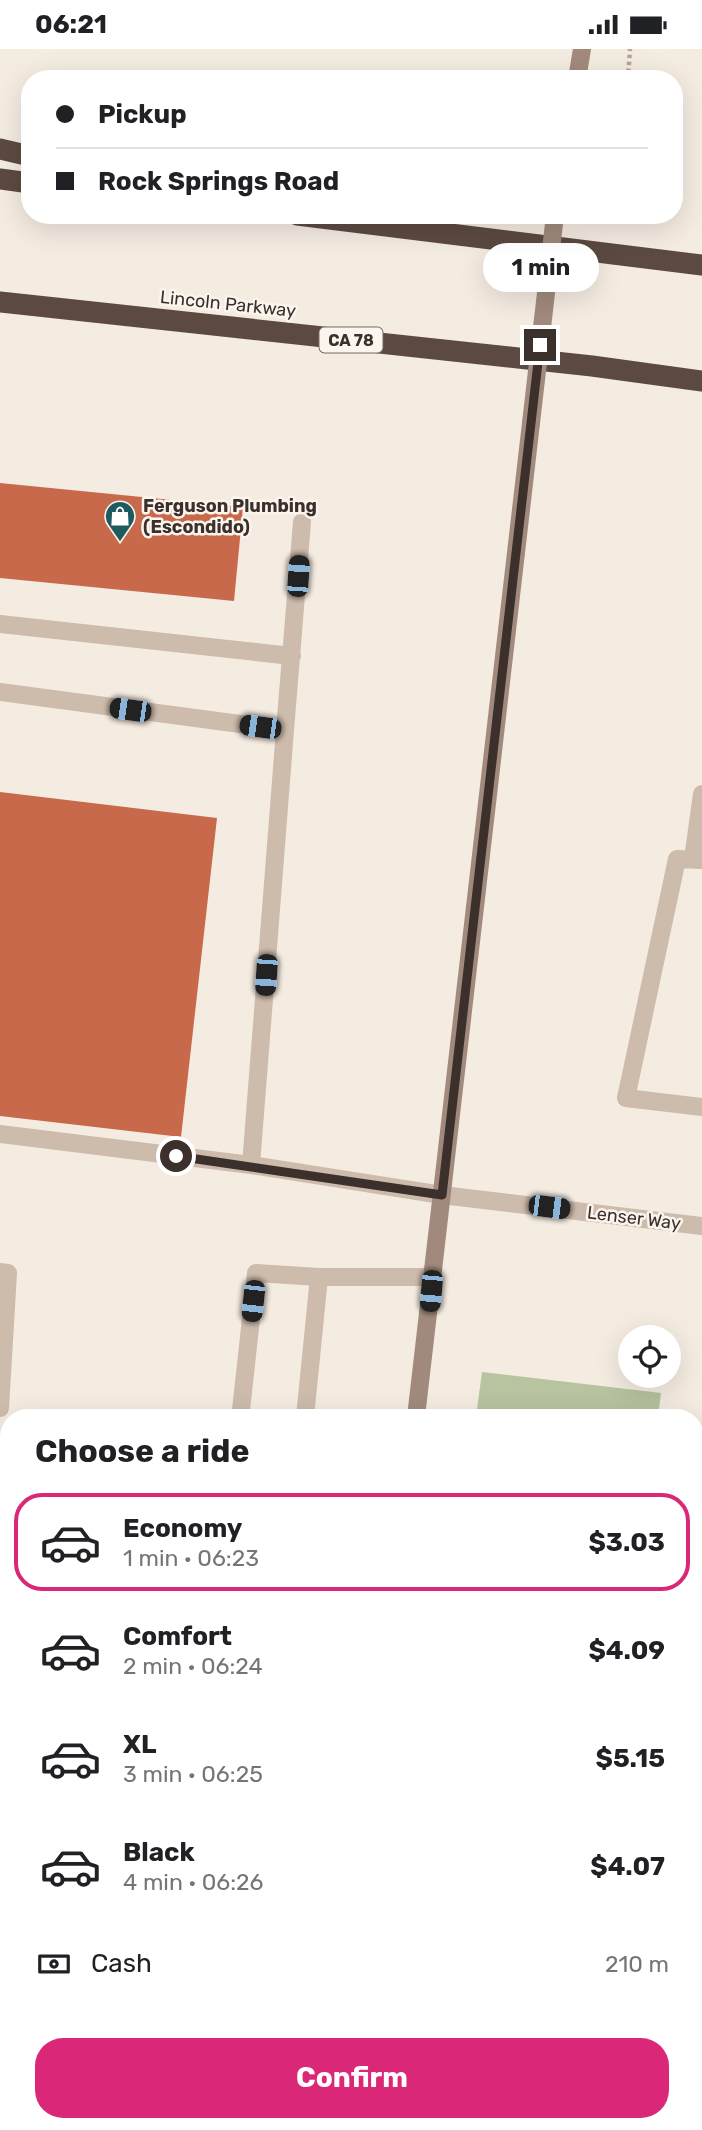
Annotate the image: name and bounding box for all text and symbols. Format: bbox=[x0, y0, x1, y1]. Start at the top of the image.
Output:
text: 06:21 bbox=[35, 9, 107, 40]
text: Pickup bbox=[98, 99, 187, 130]
text: Rock Springs Road bbox=[98, 166, 339, 197]
callout: 1 min bbox=[482, 243, 598, 293]
text: 1 min bbox=[512, 253, 570, 281]
street label: Lincoln Parkway bbox=[159, 286, 297, 322]
road number: CA 78 bbox=[320, 327, 382, 353]
route end bbox=[524, 329, 556, 361]
place label: Ferguson Plumbing (Escondido) bbox=[143, 495, 317, 538]
shop icon: Ferguson Plumbing (Escondido) bbox=[103, 499, 137, 543]
car bbox=[287, 554, 310, 598]
car bbox=[108, 697, 153, 723]
car bbox=[238, 714, 283, 740]
car bbox=[255, 953, 278, 997]
route start bbox=[160, 1140, 192, 1172]
car bbox=[527, 1194, 572, 1220]
street label: Lenser Way bbox=[586, 1201, 682, 1235]
car bbox=[419, 1269, 444, 1313]
car bbox=[241, 1279, 266, 1323]
map controls bbox=[618, 1325, 681, 1388]
button: locate bbox=[618, 1325, 681, 1388]
text: Choose a ride bbox=[35, 1432, 249, 1470]
icon: car bbox=[39, 1511, 102, 1574]
text: Economy bbox=[123, 1513, 242, 1544]
text: $3.03 bbox=[588, 1527, 665, 1558]
text: 1 min · 06:23 bbox=[123, 1544, 259, 1572]
icon: car bbox=[39, 1619, 102, 1682]
text: Comfort bbox=[123, 1621, 232, 1652]
text: $4.09 bbox=[589, 1635, 665, 1666]
text: 2 min · 06:24 bbox=[123, 1652, 263, 1680]
icon: car bbox=[39, 1727, 102, 1790]
text: XL bbox=[123, 1729, 156, 1760]
text: $5.15 bbox=[596, 1743, 665, 1774]
text: 3 min · 06:25 bbox=[123, 1760, 263, 1788]
icon: car bbox=[39, 1835, 102, 1898]
text: Black bbox=[123, 1837, 195, 1868]
text: $4.07 bbox=[590, 1851, 665, 1882]
text: 4 min · 06:26 bbox=[123, 1868, 263, 1896]
icon: cash bbox=[35, 1945, 73, 1983]
text: Cash bbox=[91, 1948, 152, 1979]
text: 210 m bbox=[605, 1950, 669, 1978]
button: Confirm bbox=[35, 2038, 669, 2118]

